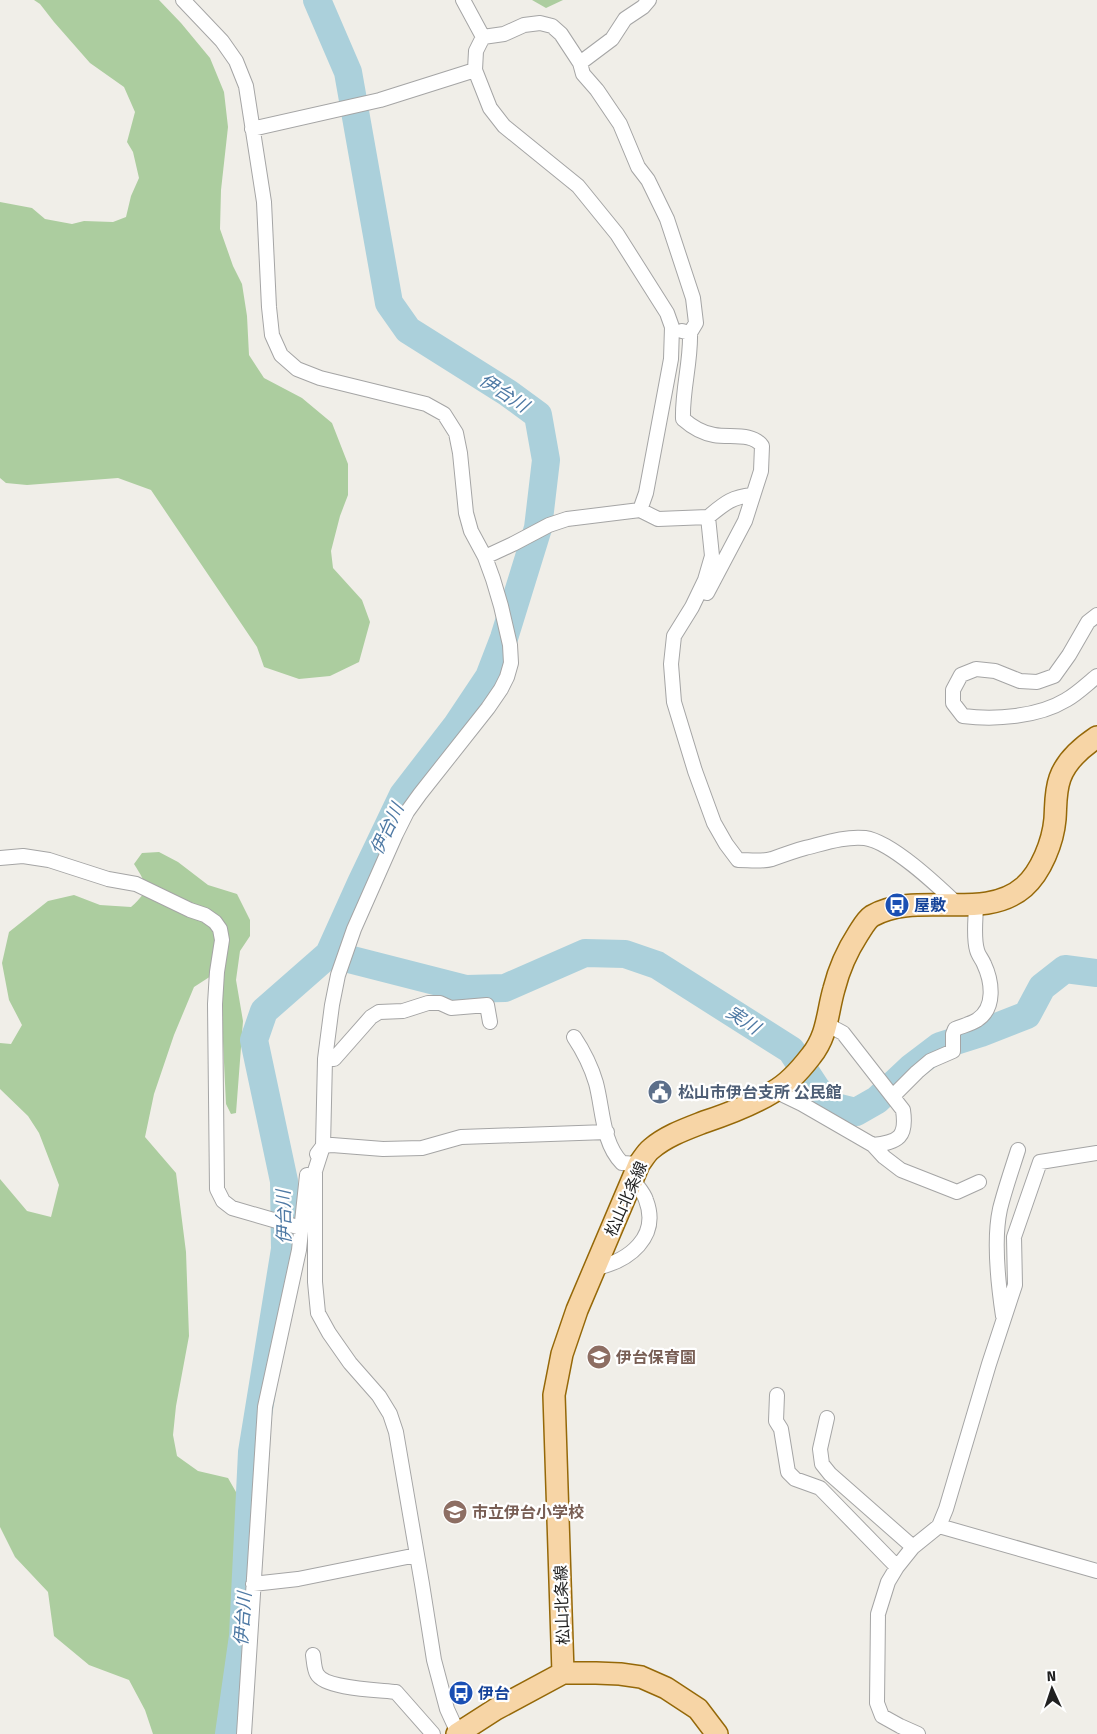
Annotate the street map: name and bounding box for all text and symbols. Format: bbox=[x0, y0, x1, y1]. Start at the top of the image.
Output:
water label: 伊台川 bbox=[475, 369, 534, 418]
water label: 伊台川 bbox=[366, 798, 409, 858]
bus stop icon: 屋敷 bbox=[884, 892, 910, 918]
place label: 屋敷 bbox=[914, 896, 946, 915]
water label: 実川 bbox=[722, 1001, 766, 1040]
public building icon: 松山市伊台支所 公民館 bbox=[647, 1079, 673, 1105]
place label: 松山市伊台支所 公民館 bbox=[678, 1083, 842, 1102]
street label: 松山北条線 bbox=[601, 1159, 651, 1239]
water label: 伊台川 bbox=[272, 1188, 295, 1244]
school or university icon: 伊台保育園 bbox=[586, 1344, 612, 1370]
place label: 伊台保育園 bbox=[615, 1348, 696, 1367]
school or university icon: 市立伊台小学校 bbox=[442, 1499, 468, 1525]
place label: 市立伊台小学校 bbox=[472, 1503, 584, 1522]
street label: 松山北条線 bbox=[551, 1565, 573, 1645]
water label: 伊台川 bbox=[230, 1589, 256, 1647]
north arrow bbox=[1027, 1664, 1077, 1714]
text: N bbox=[1046, 1668, 1056, 1685]
bus stop icon: 伊台 bbox=[448, 1680, 474, 1706]
place label: 伊台 bbox=[477, 1684, 510, 1703]

